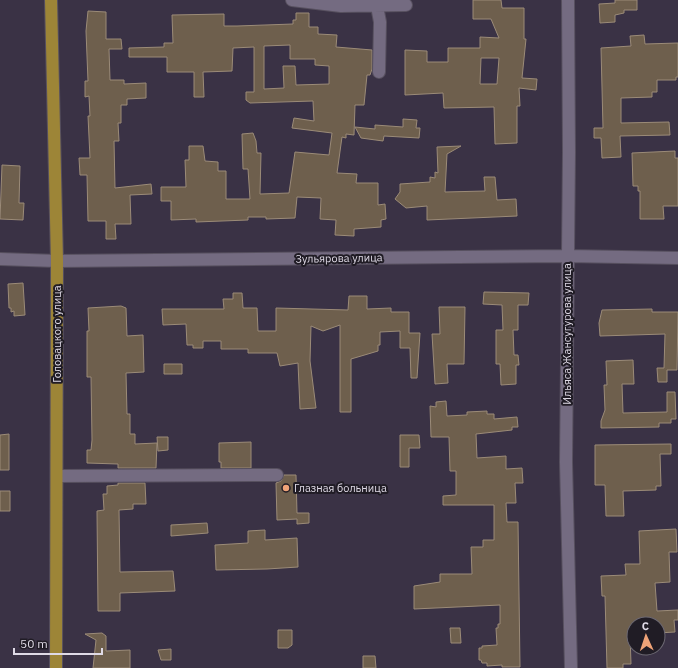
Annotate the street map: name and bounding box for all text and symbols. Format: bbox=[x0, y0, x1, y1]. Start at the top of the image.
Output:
street label: Зульярова улица bbox=[295, 250, 383, 266]
street label: Ильяса Жансугурова улица bbox=[560, 263, 574, 405]
street label: Головацкого улица bbox=[50, 285, 64, 383]
place label: Глазная больница bbox=[294, 481, 387, 495]
marker: Глазная больница bbox=[281, 483, 291, 493]
north arrow bbox=[626, 616, 666, 656]
text: С bbox=[642, 619, 649, 633]
scale bar bbox=[14, 630, 102, 656]
text: 50 m bbox=[20, 636, 48, 651]

